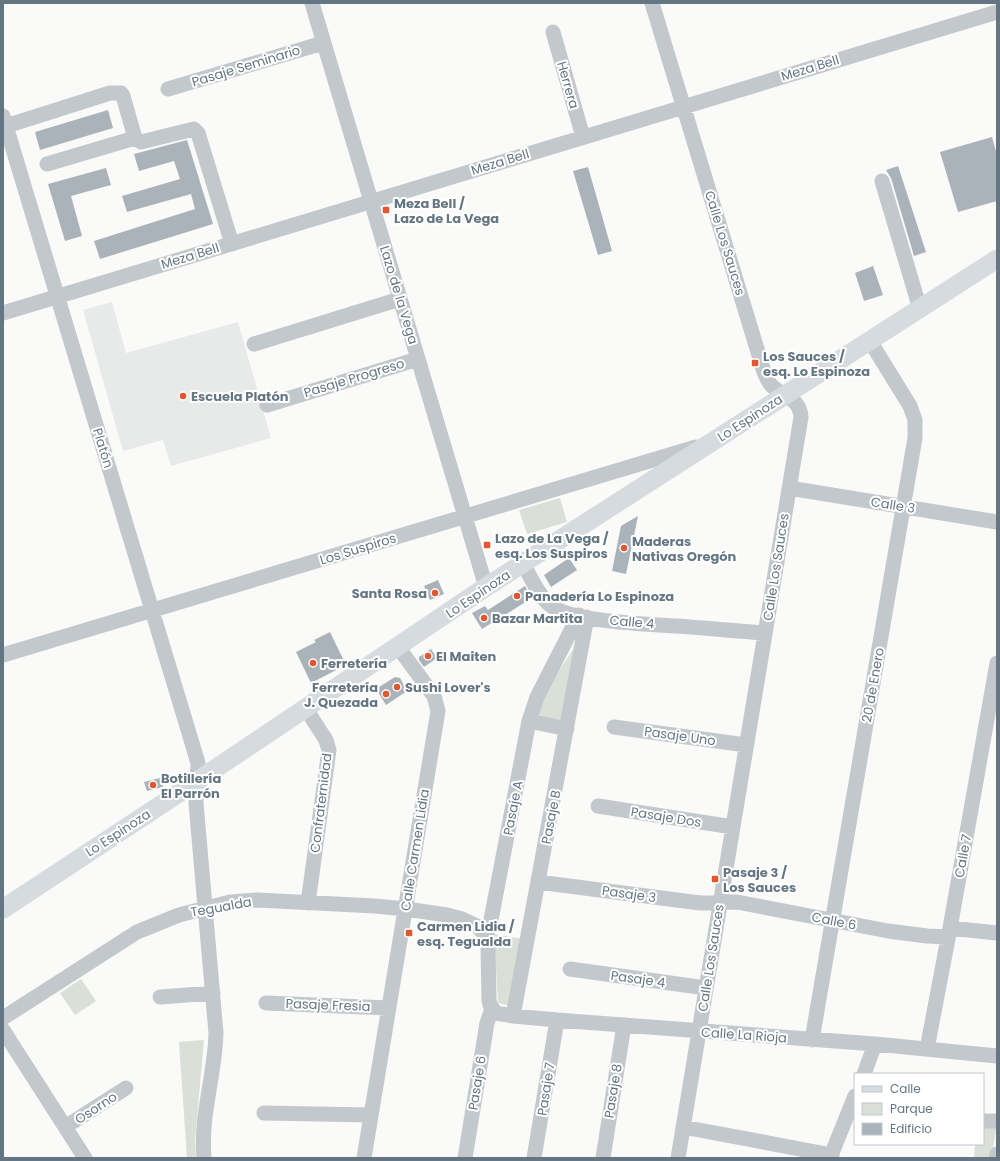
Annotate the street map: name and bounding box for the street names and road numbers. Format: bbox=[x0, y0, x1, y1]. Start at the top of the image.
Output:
street label: Pasaje Seminario bbox=[189, 40, 303, 92]
street label: Meza Bell bbox=[779, 50, 841, 86]
street label: Herrera bbox=[552, 59, 584, 111]
street label: Meza Bell bbox=[469, 144, 531, 180]
street label: Calle Los Sauces bbox=[700, 188, 750, 298]
street label: Meza Bell bbox=[159, 238, 221, 274]
street label: Lazo de la Vega bbox=[375, 243, 423, 347]
street label: Pasaje Progreso bbox=[301, 354, 407, 402]
street label: Lo Espinoza bbox=[714, 390, 786, 446]
street label: Platón bbox=[88, 426, 118, 470]
street label: Calle 3 bbox=[870, 492, 916, 518]
street label: Calle Los Sauces bbox=[758, 512, 794, 622]
street label: Los Suspiros bbox=[318, 528, 399, 570]
street label: Lo Espinoza bbox=[442, 565, 514, 623]
street label: Calle 4 bbox=[609, 611, 655, 633]
street label: 20 de Enero bbox=[857, 646, 889, 724]
street label: Pasaje Uno bbox=[643, 722, 717, 750]
street label: Confraternidad bbox=[305, 752, 337, 854]
street label: Pasaje A bbox=[498, 779, 528, 837]
street label: Calle Carmen Lidia bbox=[396, 788, 434, 912]
street label: Pasaje B bbox=[536, 788, 566, 846]
street label: Pasaje Dos bbox=[629, 802, 703, 832]
street label: Lo Espinoza bbox=[82, 805, 154, 861]
street label: Calle 7 bbox=[950, 833, 976, 879]
street label: Pasaje 3 bbox=[601, 881, 657, 907]
street label: Tegualda bbox=[189, 892, 253, 922]
street label: Calle Los Sauces bbox=[693, 903, 729, 1013]
street label: Calle 6 bbox=[810, 907, 858, 935]
street label: Pasaje 4 bbox=[610, 966, 666, 992]
street label: Pasaje Fresia bbox=[285, 994, 371, 1016]
street label: Calle La Rioja bbox=[700, 1023, 788, 1047]
street label: Pasaje 6 bbox=[463, 1054, 491, 1112]
street label: Pasaje 7 bbox=[532, 1061, 560, 1117]
street label: Pasaje 8 bbox=[599, 1062, 627, 1120]
street label: Osorno bbox=[71, 1087, 121, 1129]

